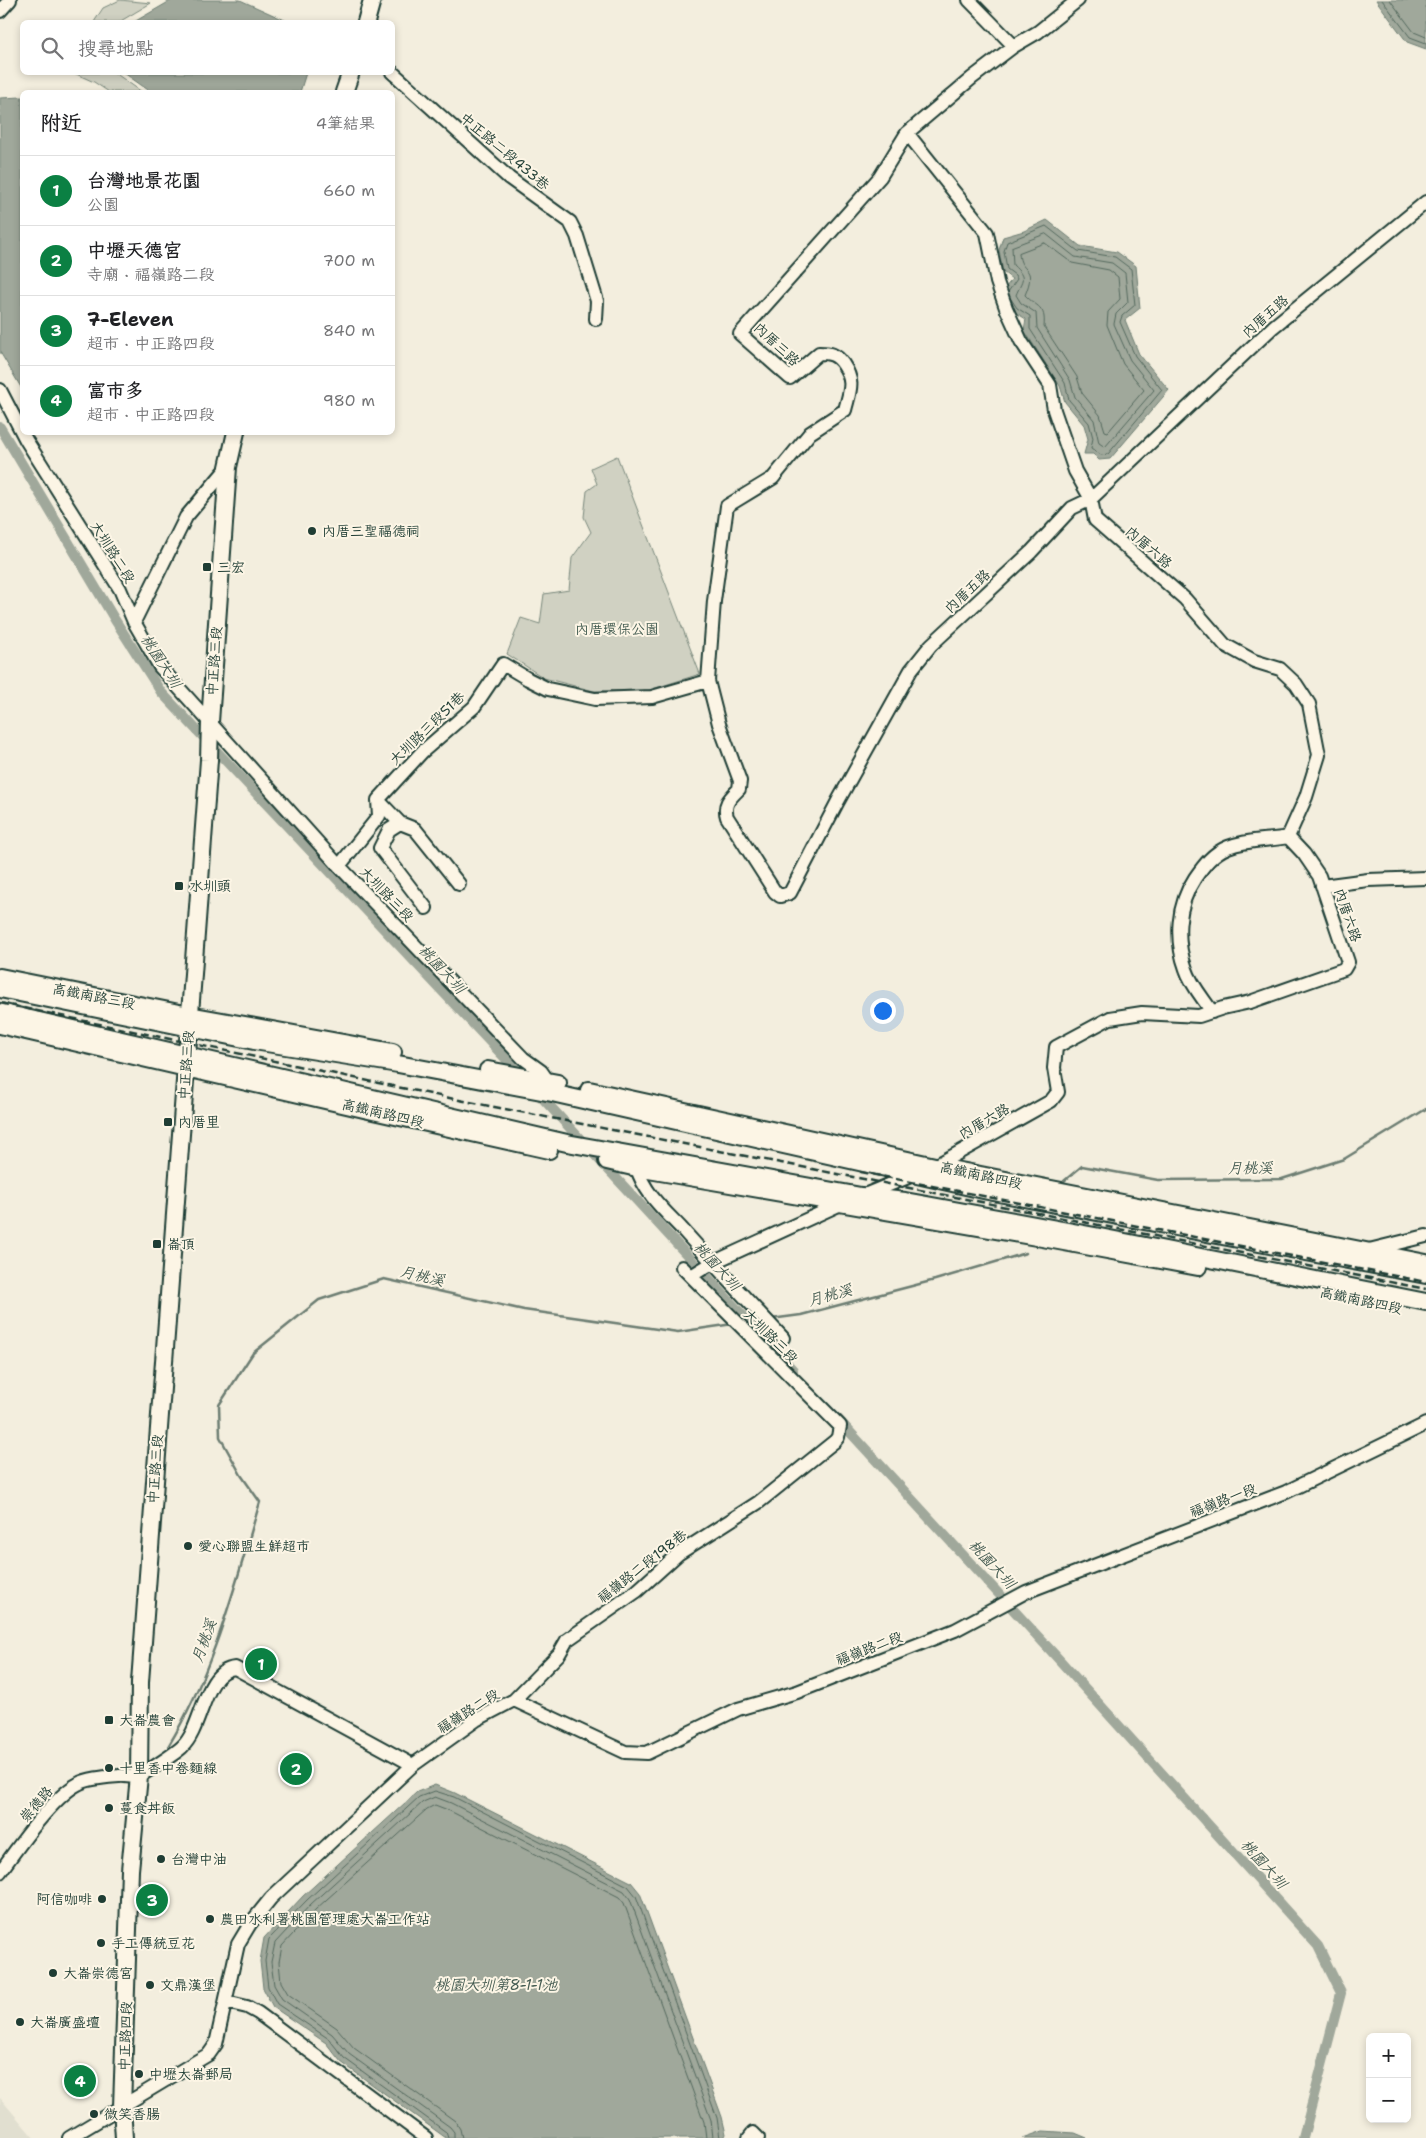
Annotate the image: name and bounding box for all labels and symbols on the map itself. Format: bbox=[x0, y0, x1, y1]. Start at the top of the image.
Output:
street label: 中正路二段433巷 bbox=[456, 108, 554, 194]
street label: 內厝五路 bbox=[1238, 291, 1292, 341]
street label: 內厝三路 bbox=[750, 318, 804, 370]
street label: 大圳路二段 bbox=[87, 518, 139, 586]
place label: 內厝三聖福德祠 bbox=[322, 522, 420, 540]
street label: 內厝六路 bbox=[1122, 522, 1176, 572]
marker: 內厝三聖福德祠 bbox=[306, 525, 318, 537]
place label: 三宏 bbox=[217, 558, 245, 576]
marker: 三宏 bbox=[201, 561, 213, 573]
street label: 內厝五路 bbox=[940, 565, 994, 617]
park label: 內厝環保公園 bbox=[575, 620, 659, 638]
street label: 中正路三段 bbox=[203, 625, 225, 697]
water label: 桃園大圳 bbox=[136, 630, 187, 693]
street label: 大圳路三段51巷 bbox=[386, 687, 469, 768]
street label: 大圳路三段 bbox=[356, 863, 418, 925]
place label: 水圳頭 bbox=[189, 877, 231, 895]
marker: 水圳頭 bbox=[173, 880, 185, 892]
street label: 內厝六路 bbox=[1330, 886, 1366, 944]
water label: 桃園大圳 bbox=[414, 940, 471, 999]
street label: 高鐵南路三段 bbox=[51, 979, 137, 1013]
your location bbox=[870, 998, 896, 1024]
street label: 中正路三段 bbox=[175, 1029, 197, 1101]
street label: 高鐵南路四段 bbox=[340, 1095, 426, 1131]
street label: 內厝六路 bbox=[955, 1099, 1013, 1143]
place label: 內厝里 bbox=[178, 1113, 220, 1131]
marker: 內厝里 bbox=[162, 1116, 174, 1128]
street label: 高鐵南路四段 bbox=[938, 1157, 1024, 1193]
water label: 月桃溪 bbox=[1227, 1158, 1273, 1178]
place label: 崙頂 bbox=[167, 1235, 195, 1253]
water label: 桃園大圳 bbox=[689, 1237, 746, 1296]
marker: 崙頂 bbox=[151, 1238, 163, 1250]
water label: 月桃溪 bbox=[398, 1261, 447, 1291]
water label: 月桃溪 bbox=[806, 1279, 855, 1310]
street label: 高鐵南路四段 bbox=[1318, 1282, 1404, 1318]
street label: 大圳路三段 bbox=[740, 1305, 802, 1367]
street label: 中正路三段 bbox=[144, 1433, 166, 1505]
street label: 福嶺路一段 bbox=[1187, 1479, 1259, 1521]
street label: 福嶺路二段198巷 bbox=[594, 1525, 691, 1607]
water label: 桃園大圳 bbox=[964, 1535, 1021, 1594]
place label: 愛心聯盟生鮮超市 bbox=[198, 1537, 310, 1555]
marker: 愛心聯盟生鮮超市 bbox=[182, 1540, 194, 1552]
water label: 月桃溪 bbox=[187, 1616, 221, 1666]
street label: 福嶺路二段 bbox=[833, 1627, 905, 1669]
pin: 1 bbox=[245, 1645, 277, 1683]
street label: 福嶺路二段 bbox=[434, 1685, 502, 1737]
place label: 大崙農會 bbox=[119, 1711, 176, 1729]
marker: 大崙農會 bbox=[103, 1714, 115, 1726]
pin: 2 bbox=[280, 1750, 312, 1788]
place label: 十里香中卷麵線 bbox=[119, 1759, 217, 1777]
marker: 十里香中卷麵線 bbox=[103, 1762, 115, 1774]
street label: 崇德路 bbox=[15, 1782, 57, 1826]
place label: 蔓食丼飯 bbox=[119, 1799, 175, 1817]
marker: 蔓食丼飯 bbox=[103, 1802, 115, 1814]
water label: 桃園大圳 bbox=[1236, 1835, 1293, 1894]
place label: 台灣中油 bbox=[171, 1850, 227, 1868]
marker: 台灣中油 bbox=[155, 1853, 167, 1865]
pin: 3 bbox=[136, 1881, 168, 1919]
place label: 阿信咖啡 bbox=[36, 1890, 92, 1908]
marker: 阿信咖啡 bbox=[96, 1893, 108, 1905]
place label: 農田水利署桃園管理處大崙工作站 bbox=[220, 1910, 430, 1928]
marker: 農田水利署桃園管理處大崙工作站 bbox=[204, 1913, 216, 1925]
place label: 手工傳統豆花 bbox=[111, 1934, 195, 1952]
marker: 手工傳統豆花 bbox=[95, 1937, 107, 1949]
place label: 大崙崇德宮 bbox=[63, 1964, 133, 1982]
marker: 大崙崇德宮 bbox=[47, 1967, 59, 1979]
water label: 桃園大圳第8-1-1池 bbox=[435, 1975, 558, 1995]
place label: 文鼎漢堡 bbox=[160, 1976, 216, 1994]
marker: 文鼎漢堡 bbox=[144, 1979, 156, 1991]
street label: 中正路四段 bbox=[115, 2001, 135, 2071]
place label: 大崙廣盛壇 bbox=[30, 2013, 100, 2031]
marker: 大崙廣盛壇 bbox=[14, 2016, 26, 2028]
pin: 4 bbox=[64, 2062, 96, 2100]
place label: 中壢大崙郵局 bbox=[149, 2065, 233, 2083]
marker: 中壢大崙郵局 bbox=[133, 2068, 145, 2080]
place label: 微笑香腸 bbox=[104, 2105, 160, 2123]
marker: 微笑香腸 bbox=[88, 2108, 100, 2120]

